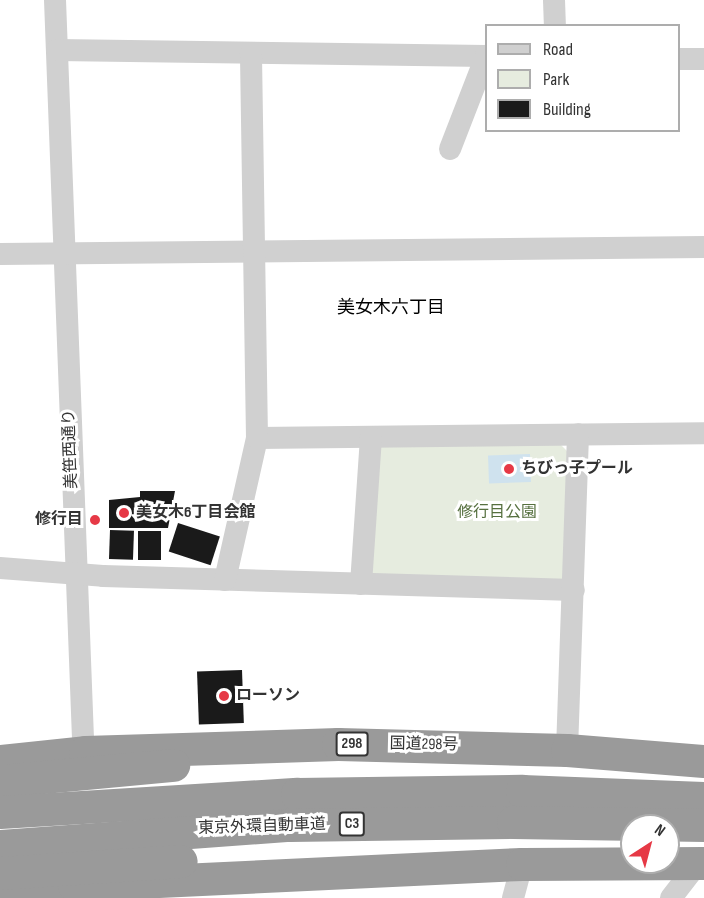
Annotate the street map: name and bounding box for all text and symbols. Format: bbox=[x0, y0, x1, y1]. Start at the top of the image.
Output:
legend bbox=[485, 24, 680, 132]
text: Road bbox=[543, 39, 573, 60]
text: Park bbox=[543, 69, 569, 90]
text: Building bbox=[543, 99, 591, 120]
district label: 美女木六丁目 bbox=[337, 297, 445, 319]
street label: 美笹西通り bbox=[60, 409, 82, 489]
place label: ちびっ子プール bbox=[521, 459, 633, 479]
marker: ちびっ子プール bbox=[502, 462, 516, 476]
place label: 美女木6丁目会館 bbox=[136, 503, 256, 523]
park label: 修行目公園 bbox=[457, 503, 537, 523]
marker: 美女木6丁目会館 bbox=[117, 506, 131, 520]
place label: 修行目 bbox=[35, 510, 83, 530]
marker: 修行目 bbox=[88, 513, 102, 527]
place label: ローソン bbox=[236, 686, 300, 706]
marker: ローソン bbox=[217, 689, 231, 703]
road number: 298 bbox=[336, 732, 368, 756]
street label: 国道298号 bbox=[389, 735, 459, 755]
road number: C3 bbox=[338, 812, 366, 836]
north arrow bbox=[620, 814, 680, 874]
street label: 東京外環自動車道 bbox=[198, 815, 326, 839]
text: N bbox=[651, 820, 669, 841]

